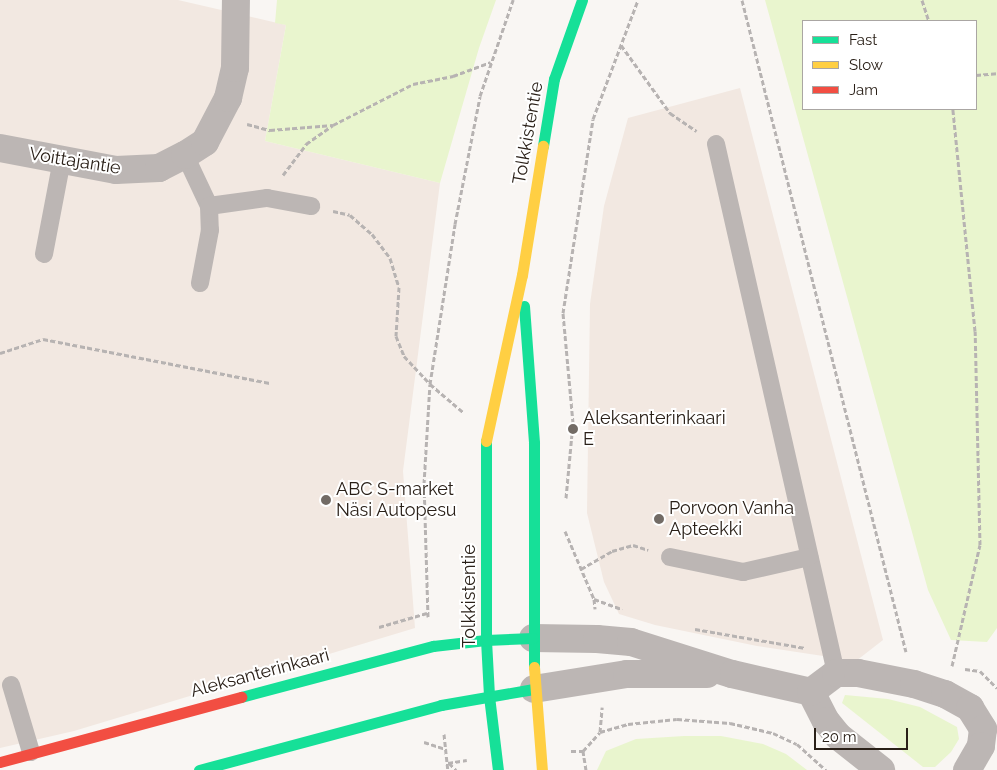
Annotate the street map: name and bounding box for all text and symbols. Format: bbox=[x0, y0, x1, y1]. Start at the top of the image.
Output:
legend bbox=[802, 20, 977, 110]
text: Fast bbox=[849, 31, 877, 49]
text: Slow bbox=[849, 56, 883, 74]
street label: Tolkkistentie bbox=[508, 80, 548, 186]
text: Jam bbox=[849, 81, 878, 99]
street label: Voittajantie bbox=[28, 143, 122, 179]
place label: Aleksanterinkaari E bbox=[583, 408, 726, 450]
marker: Aleksanterinkaari E bbox=[567, 423, 579, 435]
place label: ABC S-market Näsi Autopesu bbox=[336, 479, 457, 522]
marker: ABC S-market Näsi Autopesu bbox=[320, 494, 332, 506]
place label: Porvoon Vanha Apteekki bbox=[669, 498, 795, 540]
marker: Porvoon Vanha Apteekki bbox=[653, 513, 665, 525]
street label: Tolkkistentie bbox=[458, 544, 480, 648]
street label: Aleksanterinkaari bbox=[188, 644, 332, 702]
scale bar bbox=[817, 718, 911, 750]
text: 20 m bbox=[822, 728, 857, 746]

